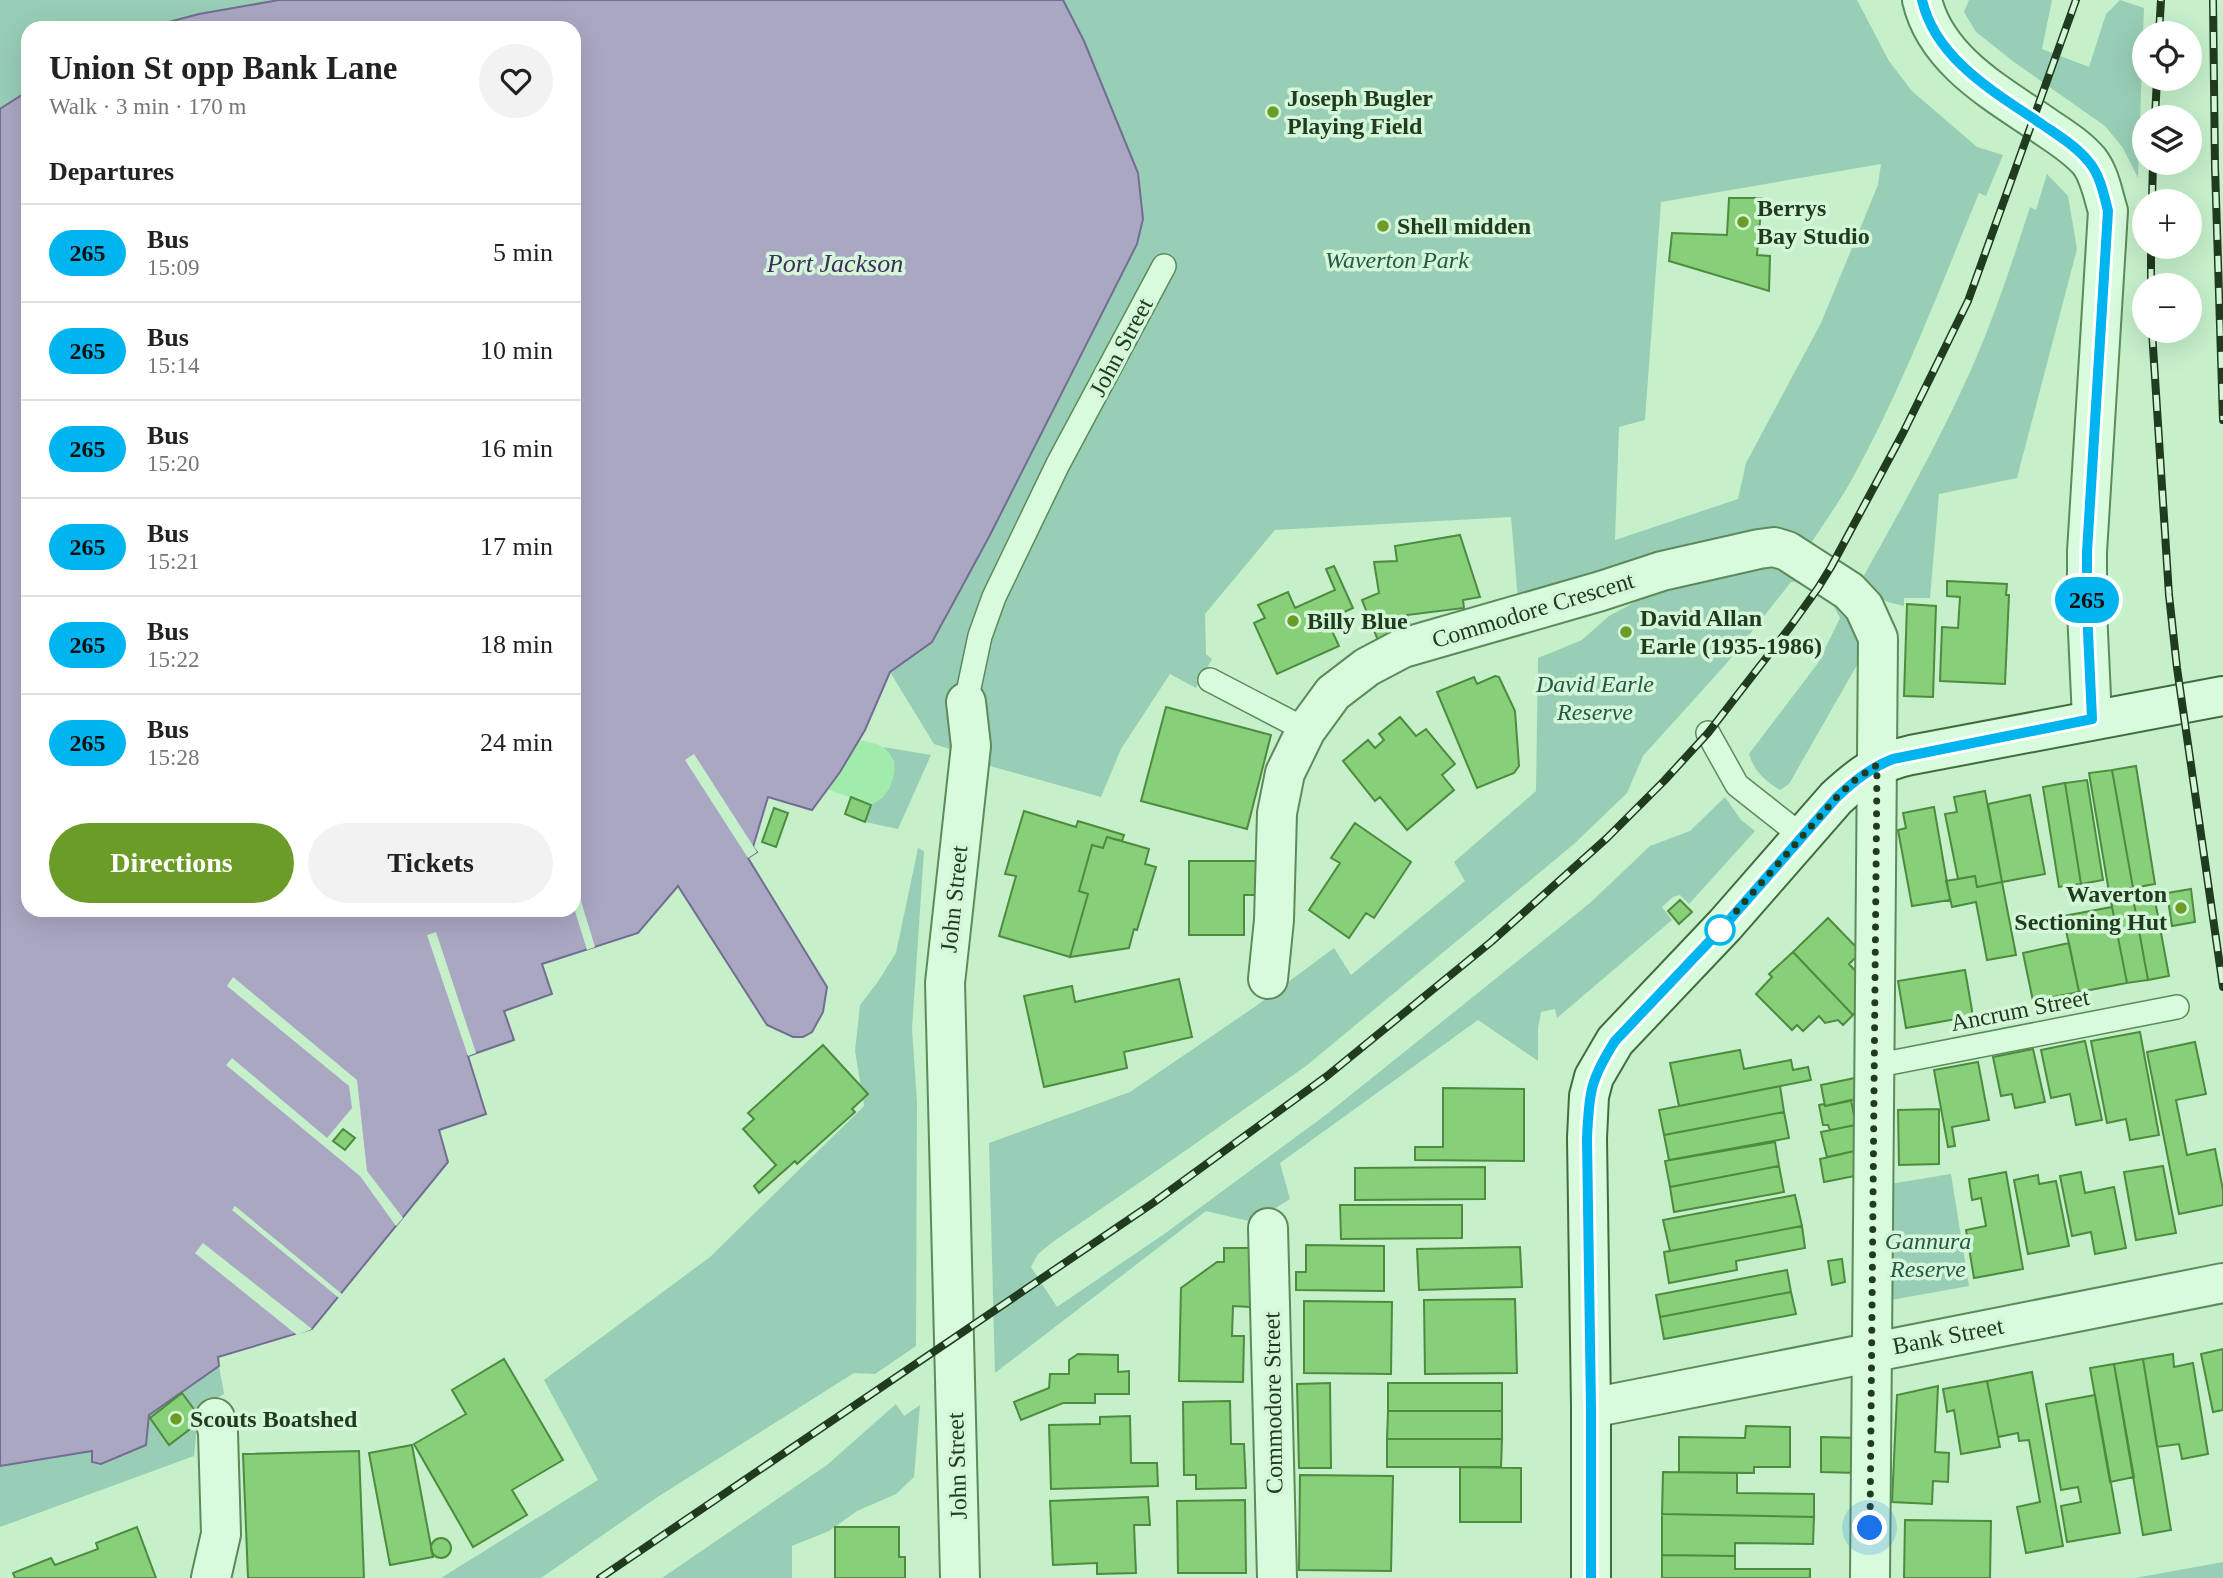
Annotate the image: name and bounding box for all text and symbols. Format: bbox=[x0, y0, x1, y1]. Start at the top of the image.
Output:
map controls bbox=[2132, 21, 2202, 343]
button: locate bbox=[2132, 21, 2202, 91]
button: heart bbox=[479, 44, 553, 118]
text: Union St opp Bank Lane bbox=[49, 50, 397, 86]
place label: Joseph Bugler Playing Field bbox=[1287, 85, 1433, 139]
text: Walk · 3 min · 170 m bbox=[49, 94, 246, 119]
marker: Joseph Bugler Playing Field bbox=[1265, 104, 1281, 120]
button: layers bbox=[2132, 105, 2202, 175]
text: Departures bbox=[49, 157, 174, 186]
button: + bbox=[2132, 189, 2202, 259]
place label: Berrys Bay Studio bbox=[1757, 195, 1870, 249]
place label: Shell midden bbox=[1397, 213, 1531, 239]
marker: Berrys Bay Studio bbox=[1735, 214, 1751, 230]
marker: Shell midden bbox=[1375, 218, 1391, 234]
text: Bus bbox=[147, 225, 189, 254]
text: 5 min bbox=[493, 238, 553, 267]
text: 265 bbox=[70, 240, 106, 266]
park label: Waverton Park bbox=[1325, 247, 1469, 273]
water label: Port Jackson bbox=[766, 249, 903, 278]
text: 15:09 bbox=[147, 255, 199, 280]
button: − bbox=[2132, 273, 2202, 343]
street label: John Street bbox=[1084, 293, 1158, 400]
text: Bus bbox=[147, 323, 189, 352]
text: 10 min bbox=[480, 336, 553, 365]
text: 265 bbox=[70, 338, 106, 364]
text: 15:14 bbox=[147, 353, 199, 378]
text: Bus bbox=[147, 421, 189, 450]
text: 16 min bbox=[480, 434, 553, 463]
text: 265 bbox=[70, 436, 106, 462]
text: 15:20 bbox=[147, 451, 199, 476]
text: Bus bbox=[147, 519, 189, 548]
text: 17 min bbox=[480, 532, 553, 561]
text: 265 bbox=[70, 534, 106, 560]
text: 15:21 bbox=[147, 549, 199, 574]
street label: Commodore Crescent bbox=[1429, 567, 1638, 653]
line badge: 265 bbox=[2047, 577, 2127, 623]
text: 265 bbox=[2069, 587, 2105, 613]
place label: David Allan Earle (1935-1986) bbox=[1640, 605, 1822, 659]
place label: Billy Blue bbox=[1307, 608, 1408, 634]
marker: Billy Blue bbox=[1285, 613, 1301, 629]
text: Bus bbox=[147, 617, 189, 646]
marker: David Allan Earle (1935-1986) bbox=[1618, 624, 1634, 640]
text: 18 min bbox=[480, 630, 553, 659]
text: 265 bbox=[70, 632, 106, 658]
text: 15:22 bbox=[147, 647, 199, 672]
park label: David Earle Reserve bbox=[1535, 671, 1654, 725]
text: Bus bbox=[147, 715, 189, 744]
text: 24 min bbox=[480, 728, 553, 757]
text: 265 bbox=[70, 730, 106, 756]
text: 15:28 bbox=[147, 745, 199, 770]
button: Directions bbox=[49, 823, 294, 903]
button: Tickets bbox=[308, 823, 553, 903]
street label: John Street bbox=[935, 844, 973, 954]
place label: Waverton Sectioning Hut bbox=[2014, 881, 2167, 935]
marker: Waverton Sectioning Hut bbox=[2173, 900, 2189, 916]
unlabelled marker bbox=[1705, 915, 1735, 945]
street label: Ancrum Street bbox=[1948, 984, 2092, 1036]
park label: Gannura Reserve bbox=[1885, 1228, 1971, 1282]
street label: Commodore Street bbox=[1258, 1311, 1288, 1494]
street label: Bank Street bbox=[1890, 1312, 2006, 1360]
place label: Scouts Boatshed bbox=[190, 1406, 358, 1432]
marker: Scouts Boatshed bbox=[168, 1411, 184, 1427]
street label: John Street bbox=[942, 1412, 972, 1520]
your location bbox=[1852, 1510, 1887, 1545]

